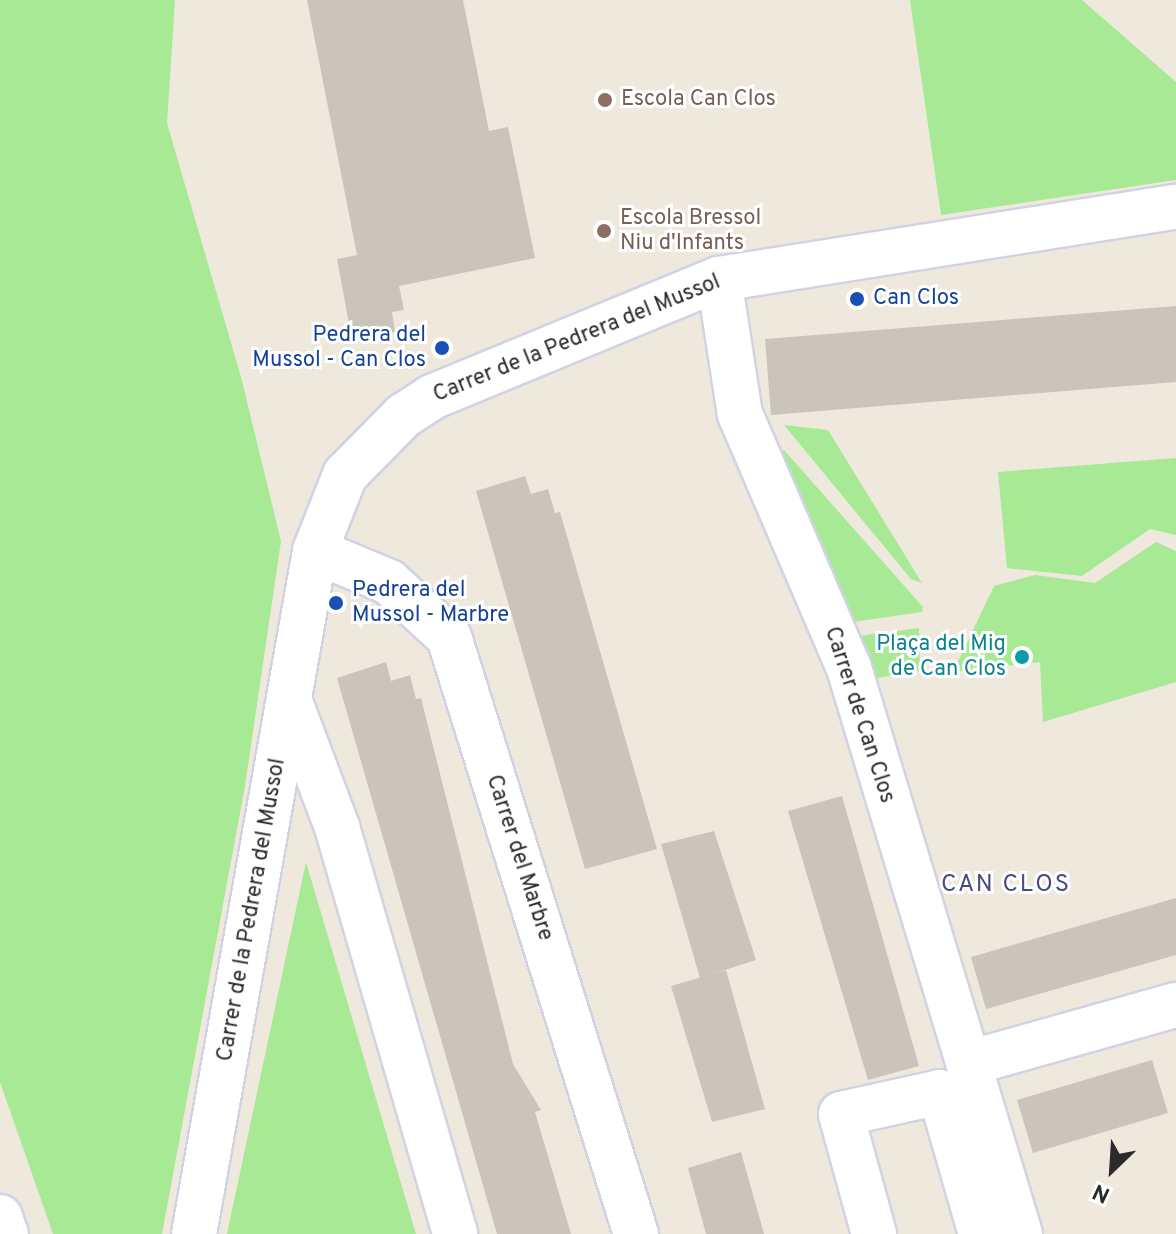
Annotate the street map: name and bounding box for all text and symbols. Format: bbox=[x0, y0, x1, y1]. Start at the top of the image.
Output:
place label: Escola Can Clos bbox=[621, 87, 776, 113]
marker: Escola Can Clos bbox=[596, 91, 614, 109]
place label: Escola Bressol Niu d'Infants bbox=[620, 205, 761, 256]
marker: Escola Bressol Niu d'Infants bbox=[595, 222, 613, 240]
street label: Carrer de la Pedrera del Mussol bbox=[430, 269, 724, 409]
place label: Can Clos bbox=[873, 286, 959, 312]
marker: Can Clos bbox=[848, 290, 866, 308]
place label: Pedrera del Mussol - Can Clos bbox=[252, 322, 426, 374]
marker: Pedrera del Mussol - Can Clos bbox=[433, 339, 451, 357]
place label: Pedrera del Mussol - Marbre bbox=[352, 577, 509, 628]
marker: Pedrera del Mussol - Marbre bbox=[327, 594, 345, 612]
street label: Carrer de Can Clos bbox=[818, 624, 900, 806]
place label: Plaça del Mig de Can Clos bbox=[876, 631, 1006, 682]
marker: Plaça del Mig de Can Clos bbox=[1013, 648, 1031, 666]
street label: Carrer de la Pedrera del Mussol bbox=[212, 756, 292, 1064]
street label: Carrer del Marbre bbox=[480, 772, 558, 944]
district label: CAN CLOS bbox=[941, 872, 1071, 900]
north arrow bbox=[1072, 1130, 1152, 1210]
text: N bbox=[1089, 1177, 1115, 1208]

